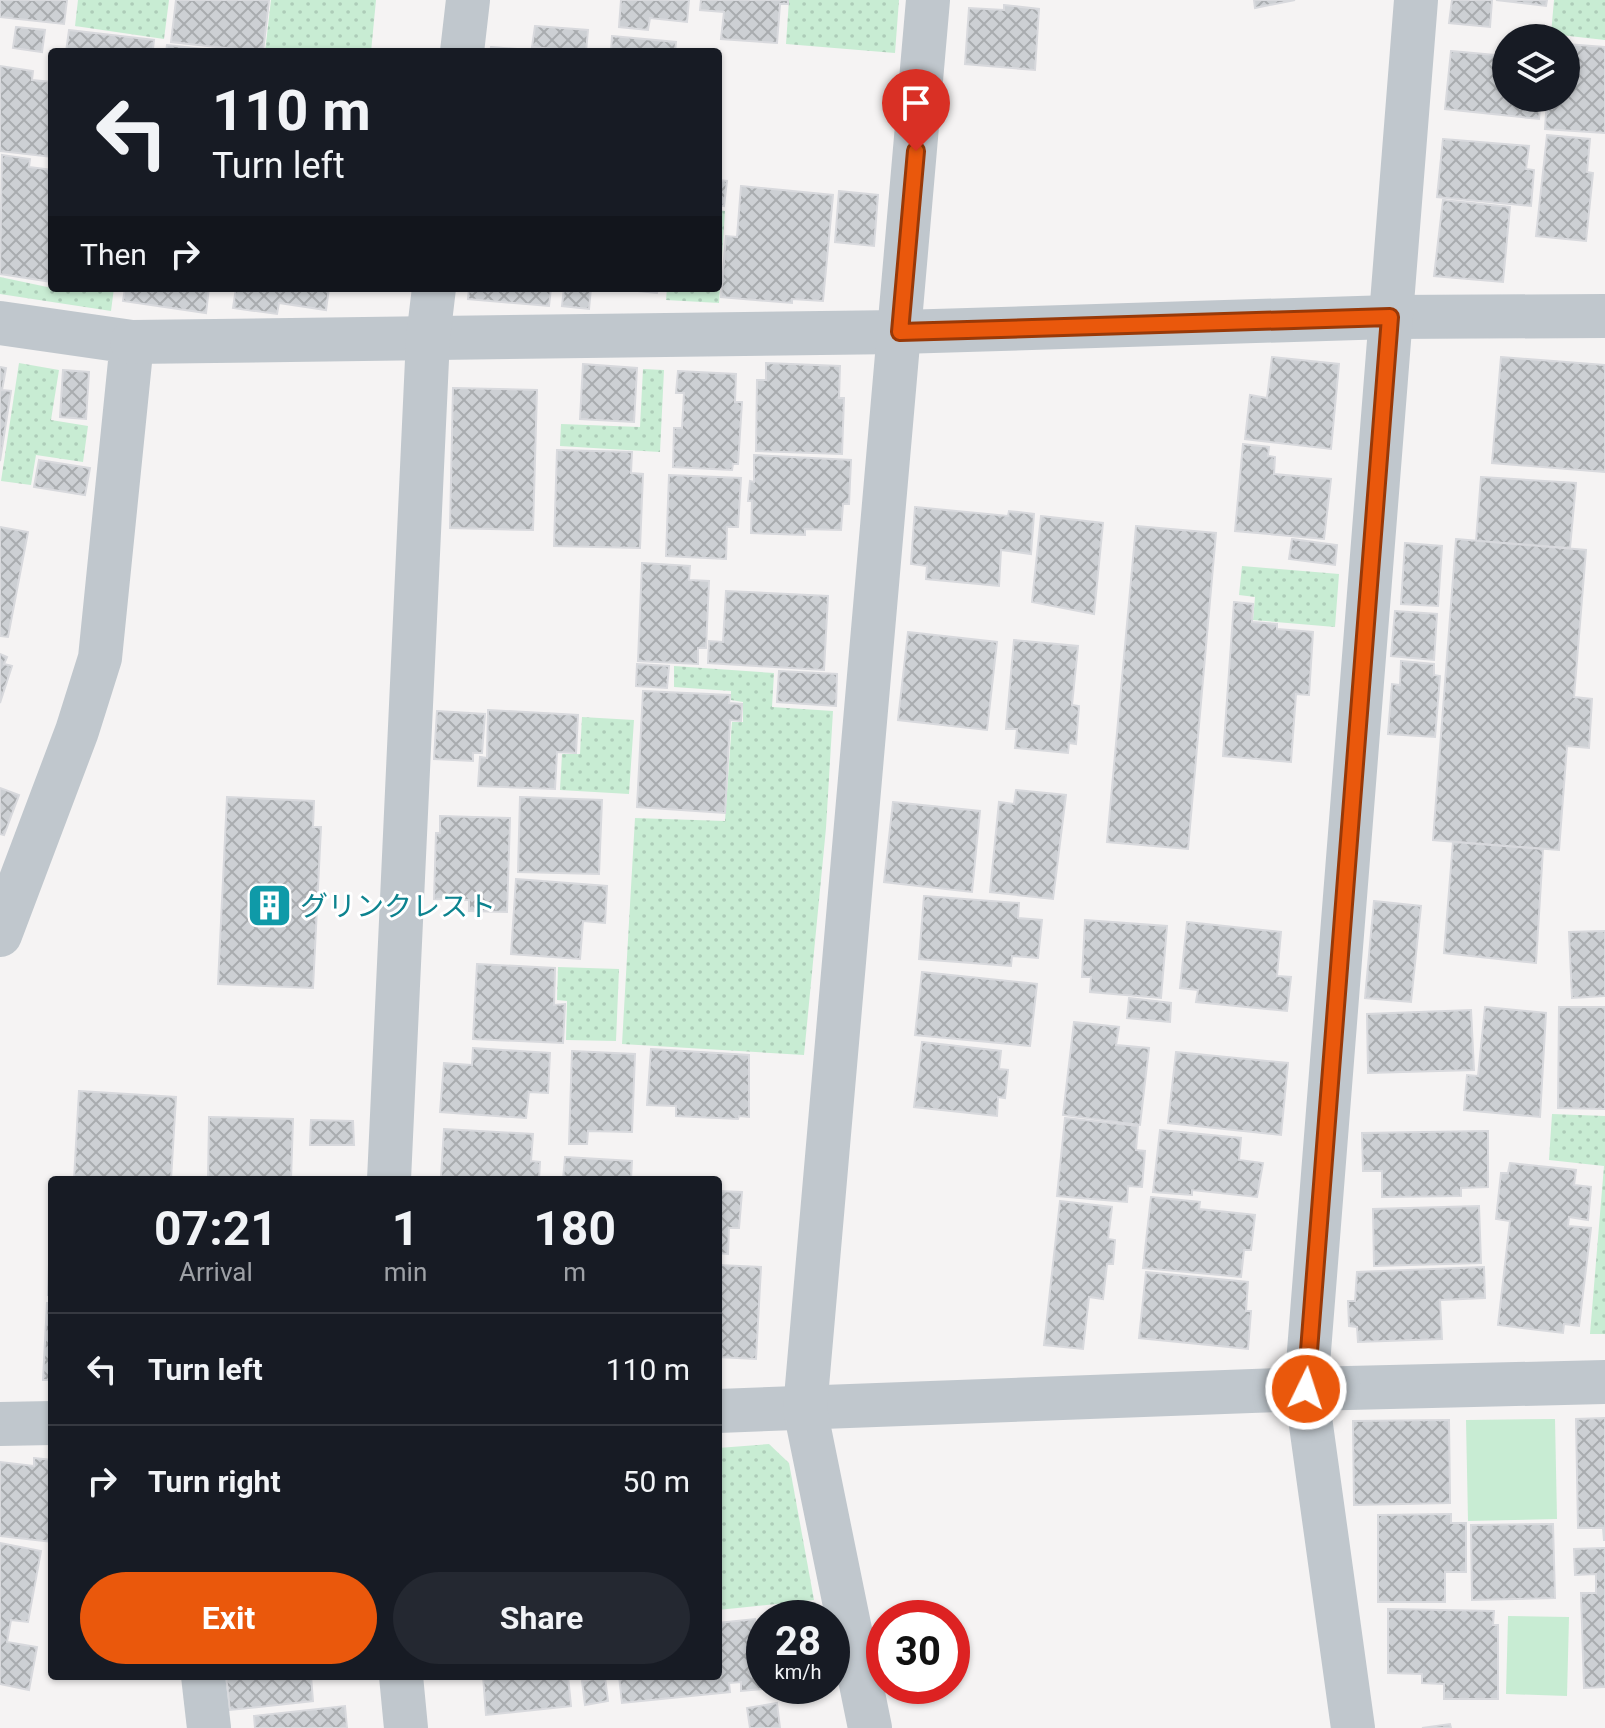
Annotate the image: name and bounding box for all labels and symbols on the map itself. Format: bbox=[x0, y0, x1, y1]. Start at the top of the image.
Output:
pin bbox=[882, 69, 950, 151]
building icon: グリンクレスト bbox=[245, 882, 293, 930]
place label: グリンクレスト bbox=[300, 890, 496, 923]
position arrow bbox=[1264, 1347, 1348, 1431]
speed limit sign: 30 bbox=[866, 1600, 970, 1704]

